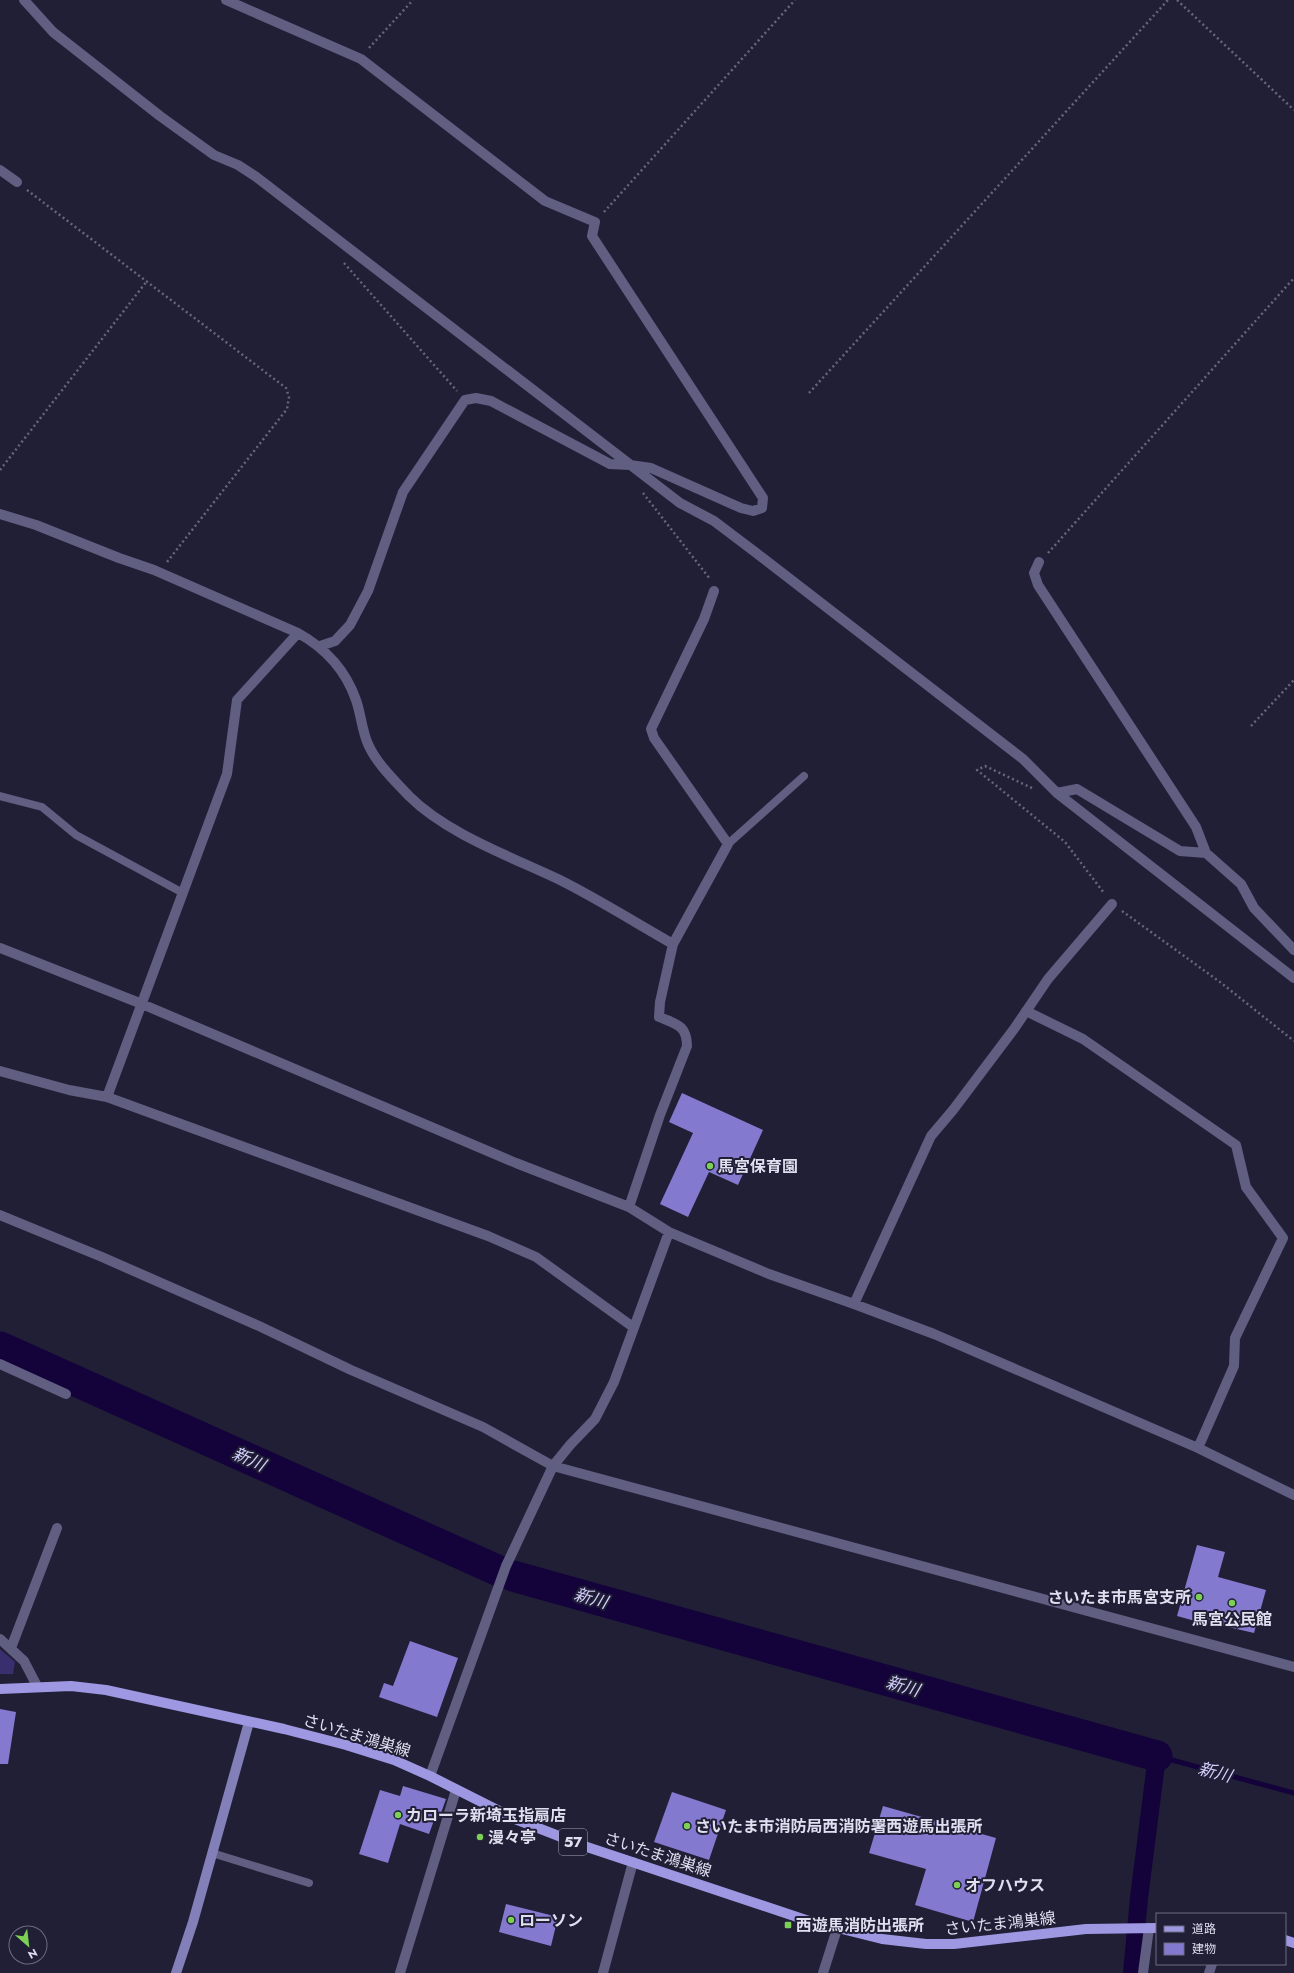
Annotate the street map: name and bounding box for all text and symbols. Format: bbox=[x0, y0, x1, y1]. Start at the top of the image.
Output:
place label: 馬宮保育園 bbox=[718, 1155, 798, 1178]
marker: 馬宮保育園 bbox=[705, 1161, 715, 1171]
water label: 新川 bbox=[229, 1441, 271, 1478]
water label: 新川 bbox=[571, 1582, 613, 1615]
place label: さいたま市馬宮支所 bbox=[1047, 1586, 1191, 1609]
marker: さいたま市馬宮支所 bbox=[1194, 1592, 1204, 1602]
marker: 馬宮公民館 bbox=[1227, 1598, 1237, 1608]
place label: 馬宮公民館 bbox=[1192, 1608, 1272, 1631]
water label: 新川 bbox=[883, 1670, 925, 1703]
street label: さいたま鴻巣線 bbox=[300, 1708, 414, 1763]
water label: 新川 bbox=[1195, 1756, 1236, 1789]
place label: カローラ新埼玉指扇店 bbox=[406, 1804, 566, 1827]
marker: カローラ新埼玉指扇店 bbox=[393, 1810, 403, 1820]
place label: さいたま市消防局西消防署西遊馬出張所 bbox=[695, 1815, 983, 1838]
marker: さいたま市消防局西消防署西遊馬出張所 bbox=[682, 1821, 692, 1831]
place label: 漫々亭 bbox=[488, 1826, 536, 1849]
street label: さいたま鴻巣線 bbox=[601, 1826, 714, 1883]
road number: 57 bbox=[559, 1829, 587, 1855]
marker: 漫々亭 bbox=[475, 1832, 485, 1842]
place label: オフハウス bbox=[965, 1874, 1045, 1897]
marker: オフハウス bbox=[952, 1880, 962, 1890]
street label: さいたま鴻巣線 bbox=[943, 1906, 1057, 1941]
place label: ローソン bbox=[519, 1909, 583, 1932]
legend bbox=[1156, 1913, 1286, 1965]
place label: 西遊馬消防出張所 bbox=[796, 1914, 924, 1937]
marker: ローソン bbox=[506, 1915, 516, 1925]
marker: 西遊馬消防出張所 bbox=[783, 1920, 793, 1930]
text: 道路 bbox=[1192, 1920, 1216, 1938]
north arrow bbox=[8, 1925, 48, 1965]
text: 建物 bbox=[1192, 1940, 1216, 1958]
text: N bbox=[25, 1945, 40, 1963]

